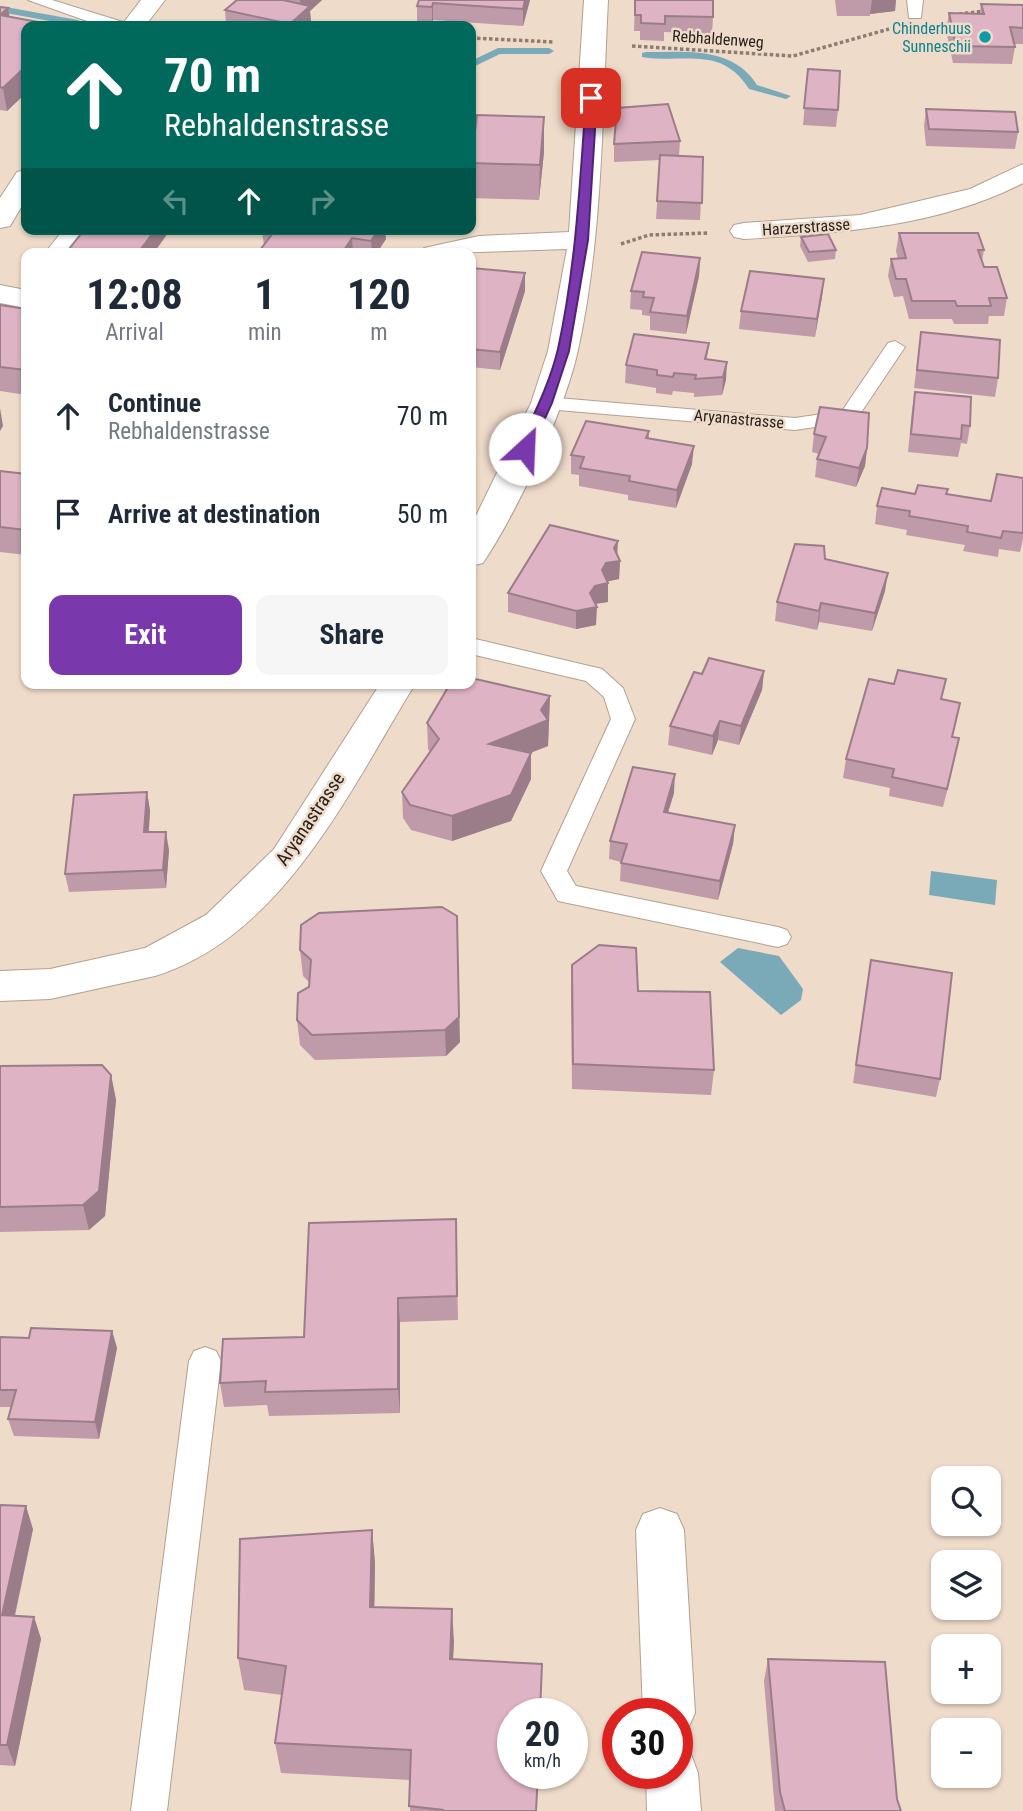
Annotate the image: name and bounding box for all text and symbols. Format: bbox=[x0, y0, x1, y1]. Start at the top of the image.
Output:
place label: Chinderhuus Sunneschii bbox=[892, 19, 971, 56]
street label: Rebhaldenweg bbox=[671, 26, 765, 52]
marker: Chinderhuus Sunneschii bbox=[977, 29, 993, 45]
text: 70 m bbox=[164, 47, 261, 104]
icon: ahead bbox=[49, 49, 140, 140]
pin bbox=[561, 68, 621, 128]
icon: arrive bbox=[572, 79, 610, 117]
text: Rebhaldenstrasse bbox=[164, 106, 389, 144]
icon: left bbox=[157, 182, 195, 220]
icon: ahead bbox=[230, 182, 268, 220]
icon: right bbox=[303, 182, 341, 220]
street label: Harzerstrasse bbox=[761, 214, 851, 240]
text: 12:08 bbox=[86, 270, 183, 319]
text: 1 bbox=[254, 270, 275, 319]
text: 120 bbox=[347, 270, 411, 319]
text: Arrival bbox=[105, 319, 164, 346]
text: min bbox=[248, 319, 282, 346]
text: m bbox=[370, 319, 387, 346]
text: Continue bbox=[108, 388, 201, 418]
icon: ahead bbox=[49, 397, 87, 435]
text: 70 m bbox=[397, 401, 448, 431]
street label: Aryanastrasse bbox=[693, 406, 785, 432]
position arrow bbox=[488, 412, 562, 486]
text: Rebhaldenstrasse bbox=[108, 418, 270, 445]
icon: arrive bbox=[49, 495, 87, 533]
text: Arrive at destination bbox=[108, 499, 320, 529]
text: 50 m bbox=[397, 499, 448, 529]
button: Exit bbox=[49, 595, 242, 675]
button: Share bbox=[256, 595, 448, 675]
street label: Aryanastrasse bbox=[271, 768, 350, 870]
map controls bbox=[931, 1466, 1001, 1788]
button: search bbox=[931, 1466, 1001, 1536]
button: layers bbox=[931, 1550, 1001, 1620]
button: + bbox=[931, 1634, 1001, 1704]
speed limit sign: 30 bbox=[602, 1698, 693, 1789]
text: 20 bbox=[525, 1714, 560, 1755]
button: − bbox=[931, 1718, 1001, 1788]
text: km/h bbox=[524, 1750, 561, 1771]

